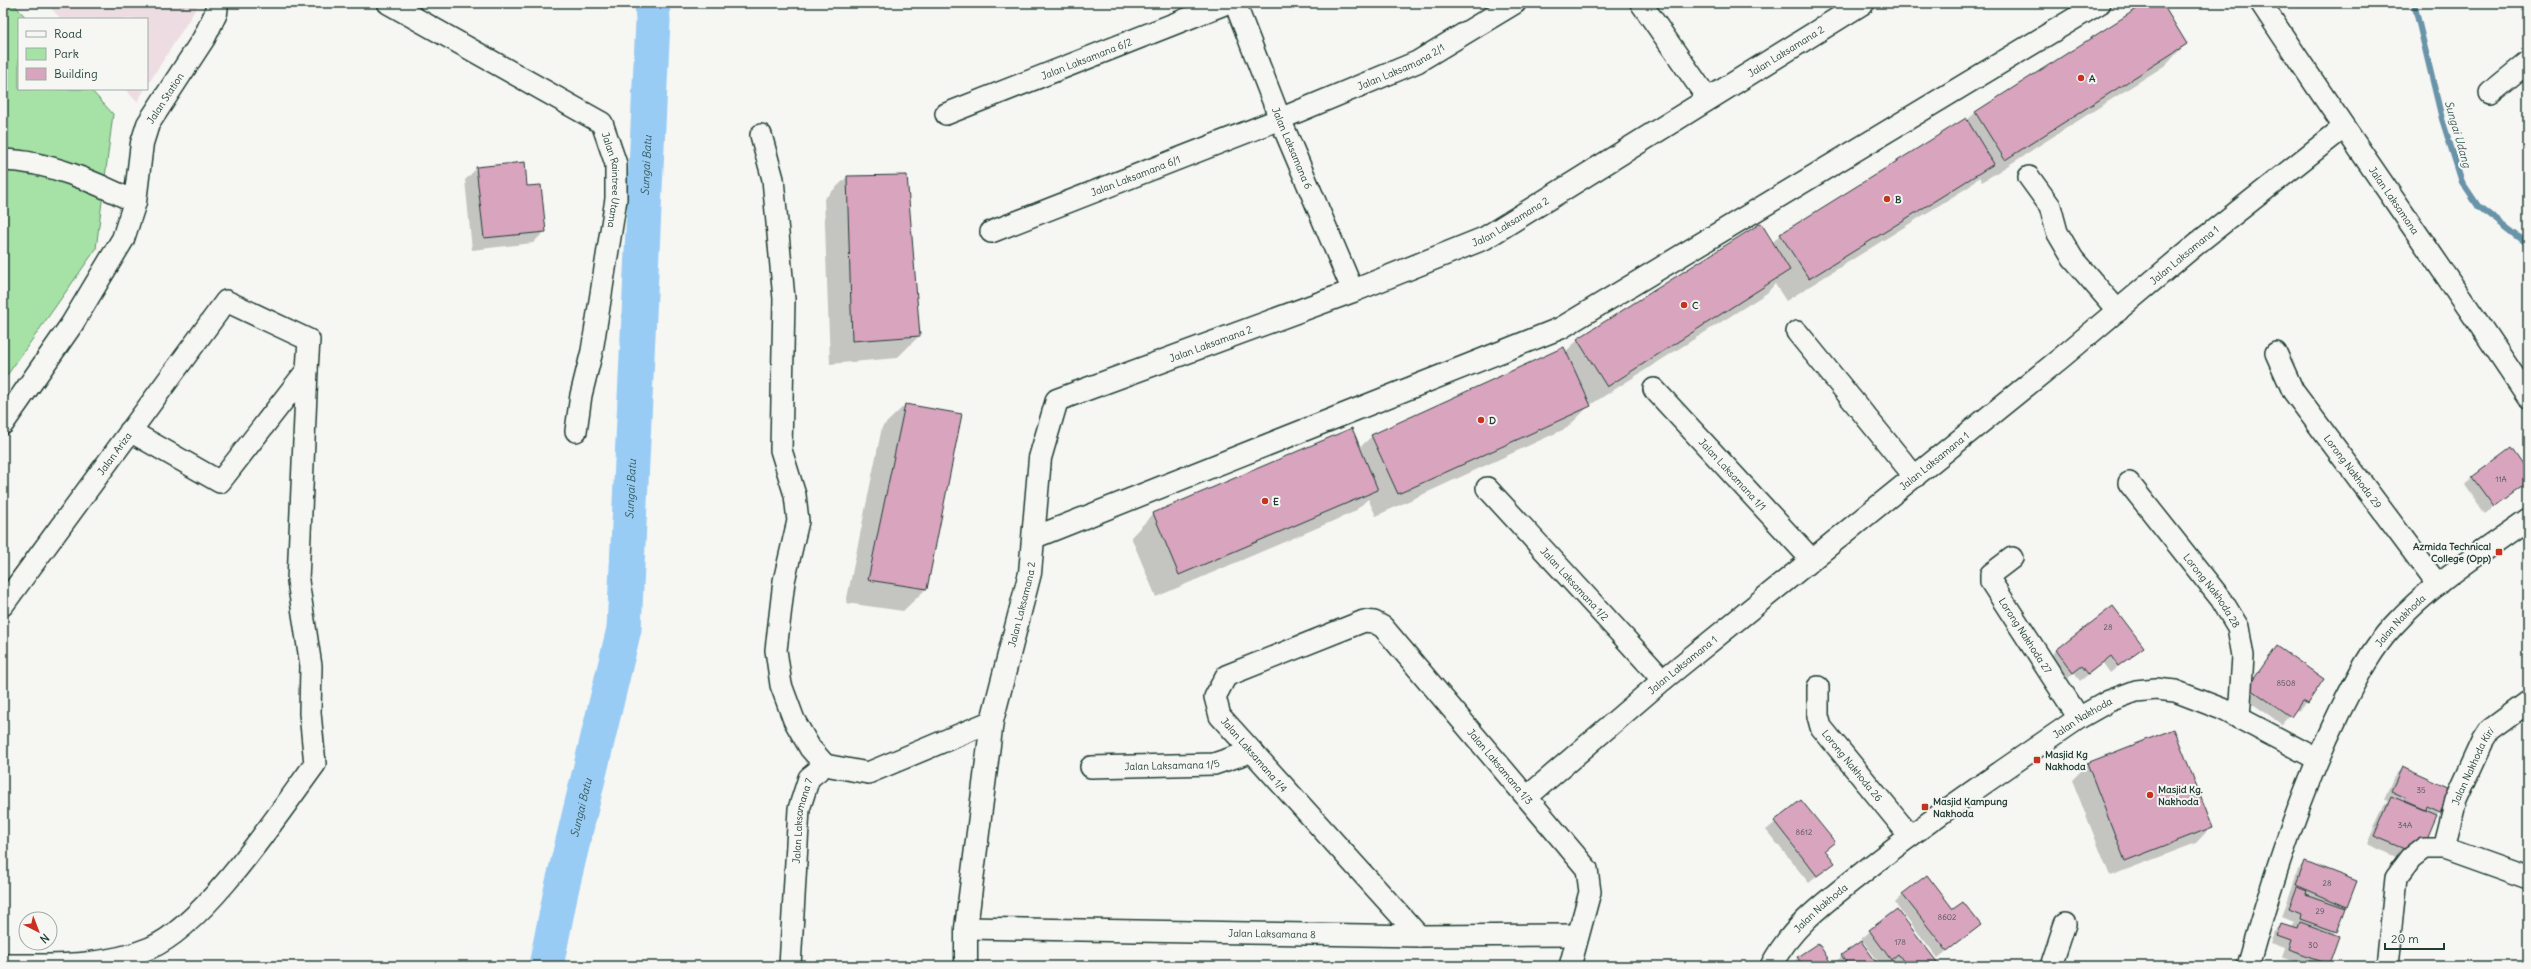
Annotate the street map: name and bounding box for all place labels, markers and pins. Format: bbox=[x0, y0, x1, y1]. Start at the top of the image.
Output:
place label: A bbox=[2089, 72, 2096, 85]
marker: A bbox=[2076, 73, 2086, 83]
place label: B bbox=[1895, 193, 1902, 206]
marker: B bbox=[1882, 194, 1892, 204]
place label: C bbox=[1692, 299, 1699, 312]
marker: C bbox=[1679, 300, 1689, 310]
place label: D bbox=[1489, 414, 1496, 427]
marker: D bbox=[1476, 415, 1486, 425]
place label: E bbox=[1273, 495, 1279, 508]
marker: E bbox=[1260, 496, 1270, 506]
place label: Azmida Technical College (Opp) bbox=[2413, 540, 2491, 565]
marker: Azmida Technical College (Opp) bbox=[2494, 547, 2504, 557]
place label: Masjid Kg Nakhoda bbox=[2045, 748, 2088, 773]
marker: Masjid Kg Nakhoda bbox=[2032, 755, 2042, 765]
place label: Masjid Kg. Nakhoda bbox=[2158, 783, 2203, 808]
marker: Masjid Kg. Nakhoda bbox=[2145, 790, 2155, 800]
place label: Masjid Kampung Nakhoda bbox=[1933, 795, 2008, 820]
marker: Masjid Kampung Nakhoda bbox=[1920, 802, 1930, 812]

